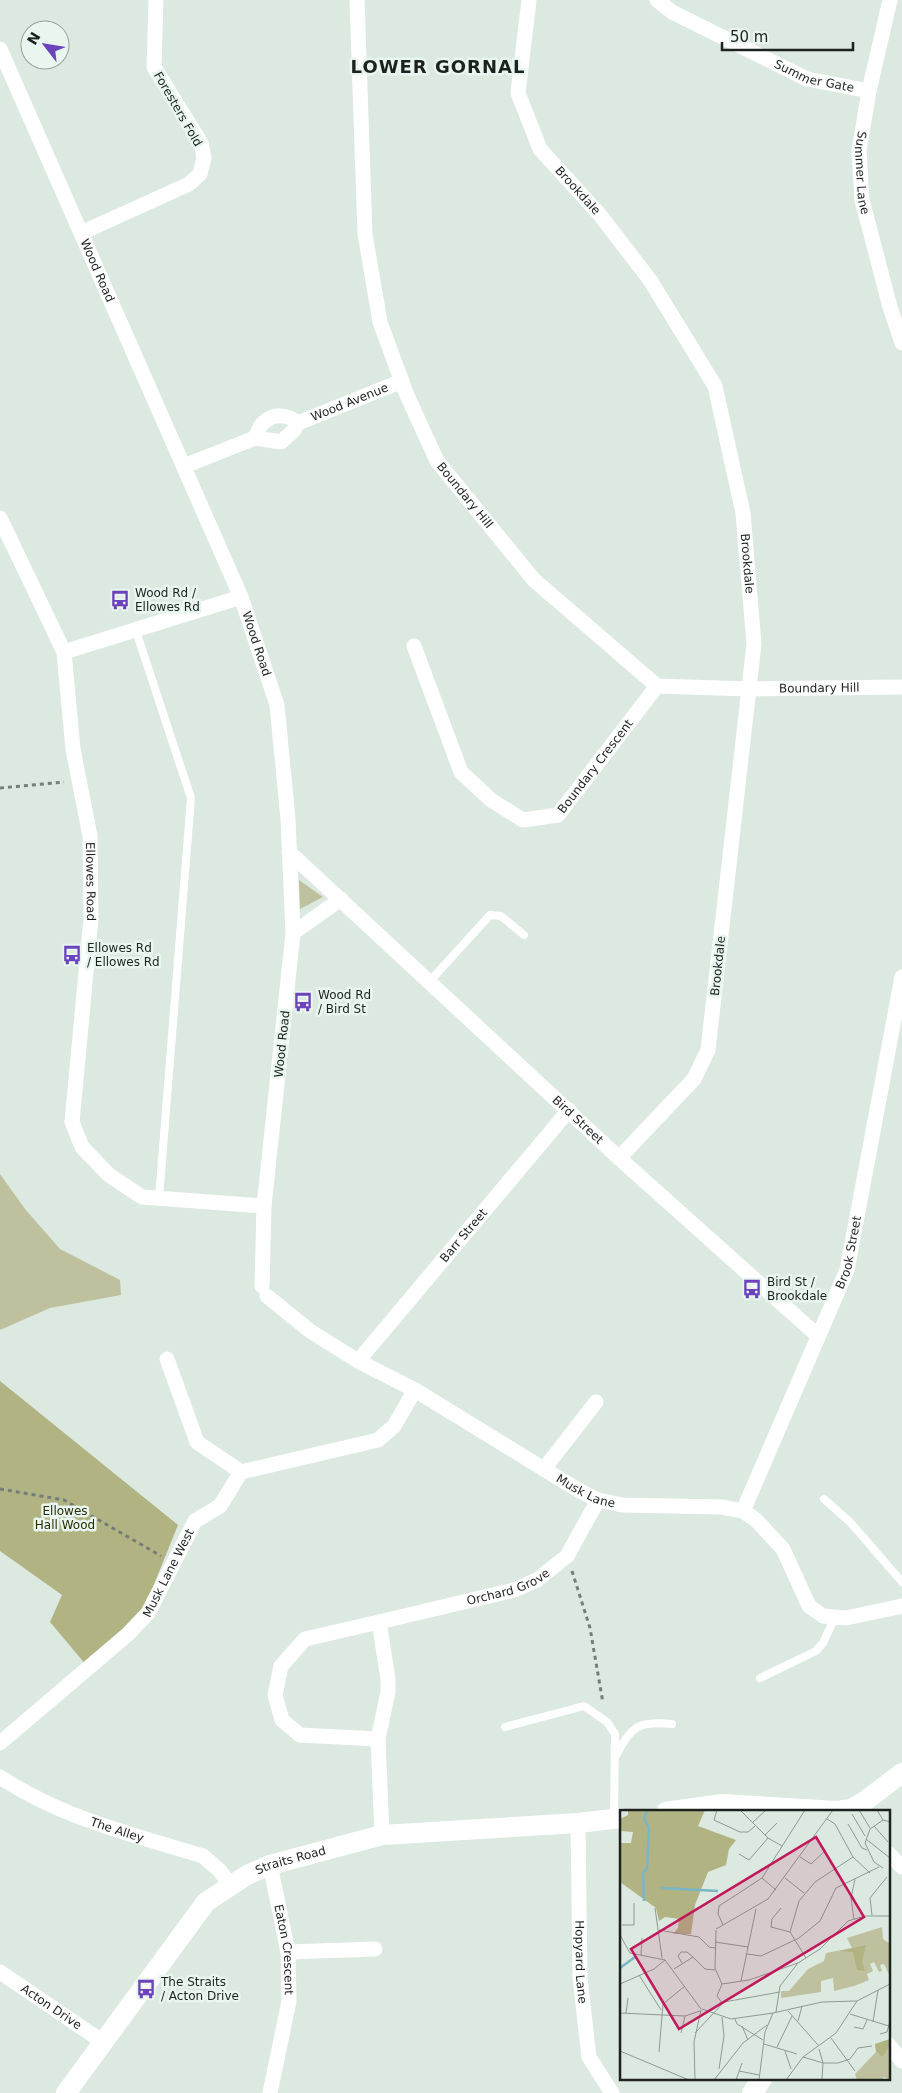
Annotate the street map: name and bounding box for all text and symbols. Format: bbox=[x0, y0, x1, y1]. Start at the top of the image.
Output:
north arrow bbox=[20, 20, 70, 70]
scale bar bbox=[722, 20, 853, 52]
text: 50 m bbox=[730, 28, 768, 46]
text: N bbox=[24, 29, 44, 47]
district label: LOWER GORNAL bbox=[351, 56, 525, 77]
street label: Summer Gate bbox=[772, 57, 855, 95]
street label: Foresters Fold bbox=[151, 69, 205, 149]
street label: Summer Lane bbox=[852, 130, 872, 216]
street label: Brookdale bbox=[552, 164, 603, 218]
street label: Wood Road bbox=[77, 237, 117, 304]
street label: Wood Avenue bbox=[309, 380, 390, 424]
street label: Boundary Hill bbox=[434, 460, 496, 531]
street label: Brookdale bbox=[738, 533, 757, 594]
place label: Wood Rd / Ellowes Rd bbox=[135, 586, 200, 614]
bus stop icon: Wood Rd / Ellowes Rd bbox=[109, 589, 131, 611]
street label: Wood Road bbox=[239, 610, 274, 678]
street label: Boundary Hill bbox=[779, 681, 860, 696]
street label: Boundary Crescent bbox=[555, 716, 636, 816]
street label: Ellowes Road bbox=[83, 842, 98, 921]
street label: Brookdale bbox=[708, 935, 728, 997]
place label: Ellowes Rd / Ellowes Rd bbox=[87, 941, 160, 969]
bus stop icon: Ellowes Rd / Ellowes Rd bbox=[61, 944, 83, 966]
place label: Wood Rd / Bird St bbox=[318, 988, 371, 1016]
bus stop icon: Wood Rd / Bird St bbox=[292, 991, 314, 1013]
street label: Wood Road bbox=[272, 1010, 292, 1078]
street label: Bird Street bbox=[550, 1093, 606, 1147]
street label: Barr Street bbox=[437, 1206, 490, 1265]
street label: Brook Street bbox=[833, 1214, 864, 1291]
place label: Bird St / Brookdale bbox=[767, 1275, 827, 1303]
bus stop icon: Bird St / Brookdale bbox=[741, 1278, 763, 1300]
street label: Musk Lane bbox=[554, 1471, 617, 1510]
park label: Ellowes Hall Wood bbox=[35, 1504, 95, 1532]
street label: Musk Lane West bbox=[140, 1526, 197, 1620]
street label: Orchard Grove bbox=[465, 1566, 552, 1608]
inset map bbox=[620, 1810, 890, 2080]
street label: The Alley bbox=[87, 1814, 146, 1845]
street label: Straits Road bbox=[253, 1843, 327, 1878]
street label: Eaton Crescent bbox=[271, 1903, 296, 1995]
street label: Hopyard Lane bbox=[572, 1920, 590, 2004]
place label: The Straits / Acton Drive bbox=[160, 1975, 239, 2003]
bus stop icon: The Straits / Acton Drive bbox=[135, 1978, 157, 2000]
street label: Acton Drive bbox=[18, 1981, 84, 2032]

